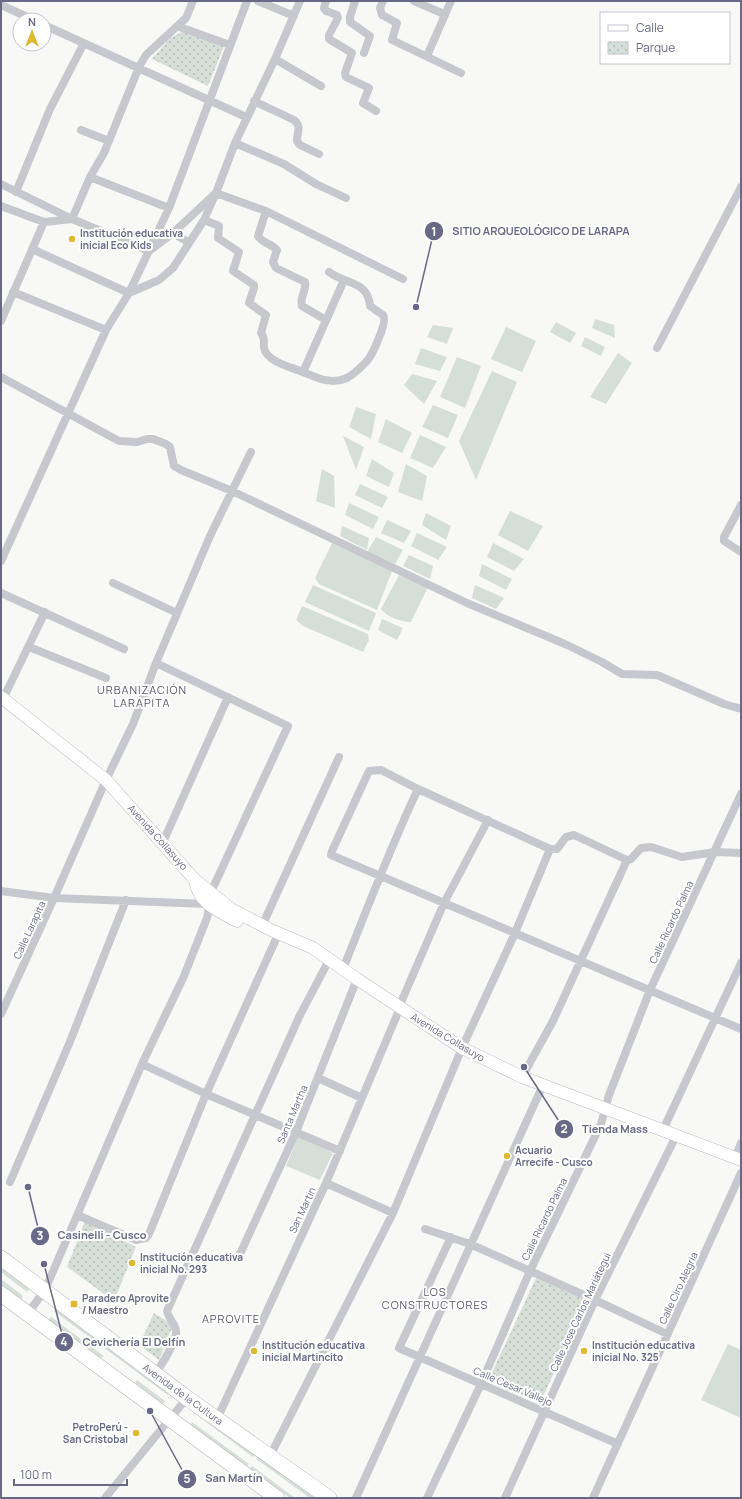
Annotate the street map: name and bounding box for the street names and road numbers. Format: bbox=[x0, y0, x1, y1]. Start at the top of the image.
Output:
street label: Avenida Collasuyo bbox=[125, 801, 191, 873]
street label: Calle Ricardo Palma bbox=[646, 878, 696, 966]
street label: Calle Larapita bbox=[9, 899, 49, 961]
street label: Avenida Collasuyo bbox=[409, 1009, 488, 1065]
street label: Santa Martha bbox=[273, 1083, 311, 1145]
street label: Calle Ricardo Palma bbox=[518, 1175, 570, 1263]
street label: San Martin bbox=[285, 1185, 319, 1235]
street label: Calle Jose Carlos Mariátegui bbox=[546, 1250, 614, 1374]
street label: Calle Ciro Alegria bbox=[655, 1250, 701, 1326]
street label: Avenida de la Cultura bbox=[140, 1360, 226, 1428]
street label: Calle Cesar Vallejo bbox=[471, 1363, 555, 1409]

